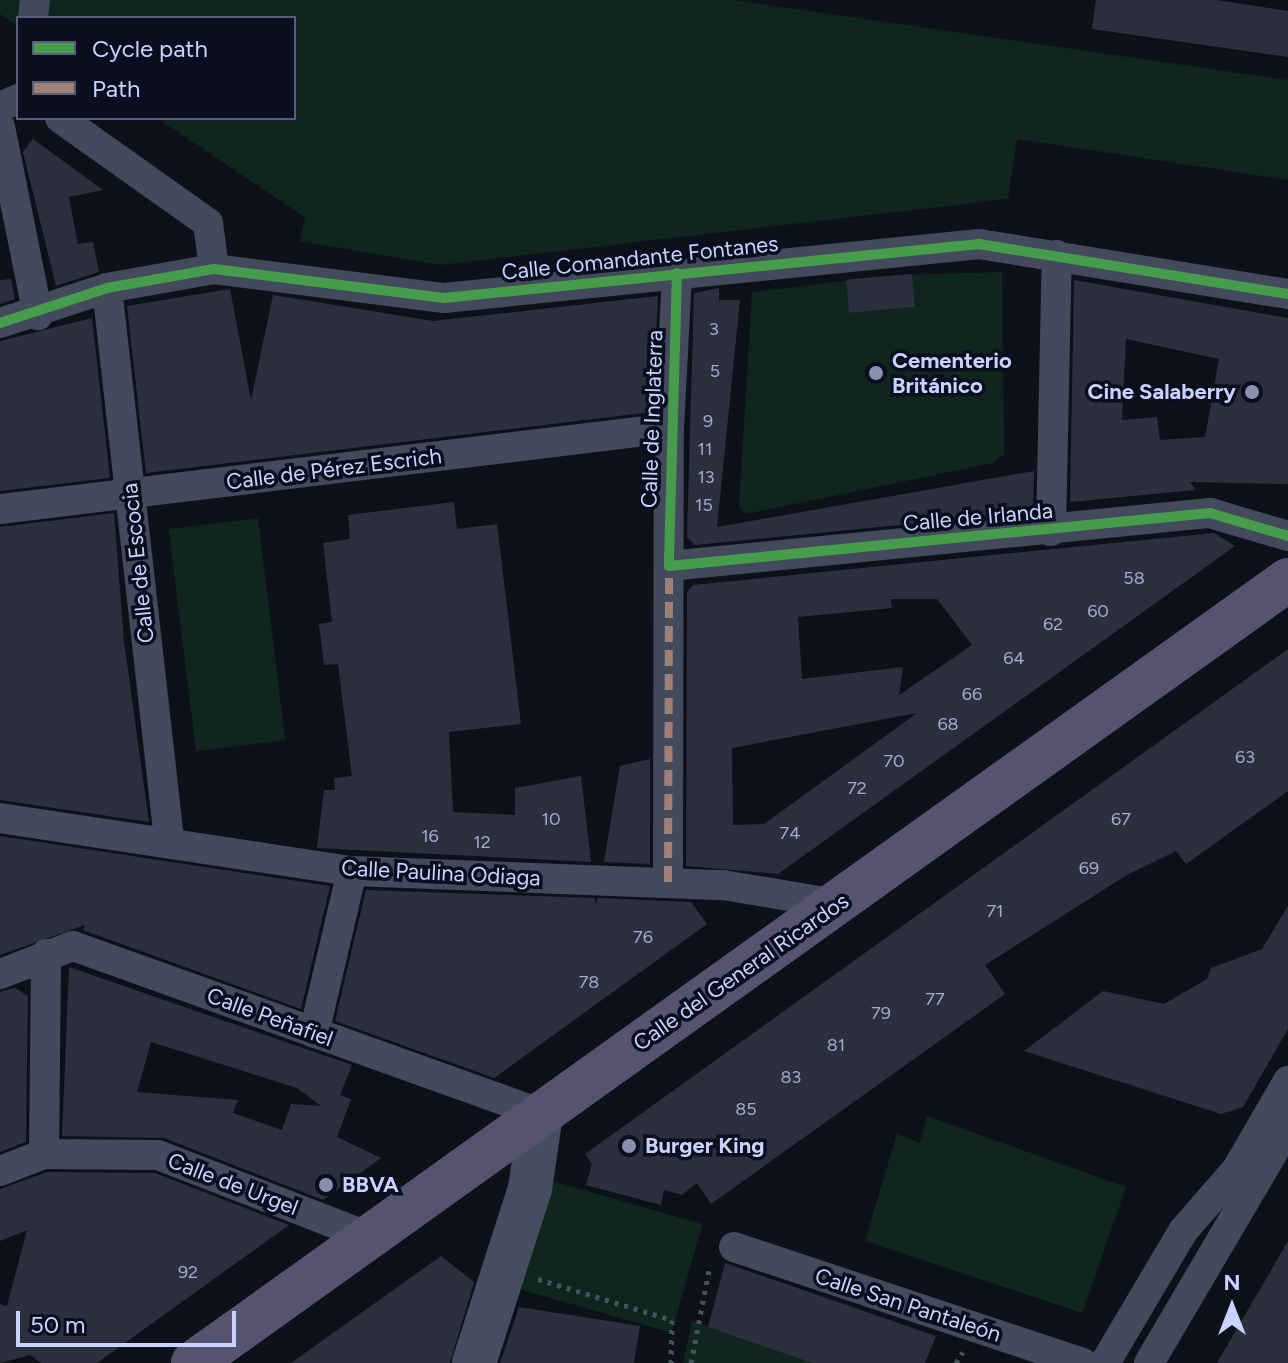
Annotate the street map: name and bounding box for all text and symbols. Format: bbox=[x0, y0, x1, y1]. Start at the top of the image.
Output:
legend bbox=[16, 16, 296, 120]
text: Cycle path bbox=[92, 34, 208, 63]
text: Path bbox=[92, 74, 140, 103]
street label: Calle Comandante Fontanes bbox=[500, 230, 780, 286]
house number: 3 bbox=[709, 318, 719, 340]
street label: Calle de Inglaterra bbox=[636, 330, 668, 508]
place label: Cementerio Británico bbox=[892, 347, 1012, 398]
house number: 5 bbox=[710, 360, 720, 382]
marker: Cementerio Británico bbox=[867, 364, 885, 382]
place label: Cine Salaberry bbox=[1088, 379, 1236, 405]
marker: Cine Salaberry bbox=[1243, 383, 1261, 401]
house number: 9 bbox=[703, 410, 713, 432]
house number: 11 bbox=[698, 438, 712, 460]
street label: Calle de Pérez Escrich bbox=[225, 443, 443, 495]
house number: 13 bbox=[697, 466, 715, 488]
street label: Calle de Escocia bbox=[116, 482, 160, 644]
house number: 15 bbox=[695, 494, 713, 516]
street label: Calle de Irlanda bbox=[902, 497, 1054, 537]
house number: 58 bbox=[1123, 567, 1145, 589]
house number: 60 bbox=[1087, 600, 1109, 622]
house number: 62 bbox=[1043, 613, 1063, 635]
house number: 64 bbox=[1003, 647, 1025, 669]
house number: 66 bbox=[962, 683, 982, 705]
house number: 68 bbox=[937, 713, 959, 735]
house number: 63 bbox=[1235, 746, 1255, 768]
house number: 70 bbox=[883, 750, 905, 772]
house number: 72 bbox=[847, 777, 867, 799]
house number: 10 bbox=[542, 808, 560, 830]
house number: 67 bbox=[1111, 808, 1131, 830]
house number: 74 bbox=[780, 822, 800, 844]
house number: 16 bbox=[421, 825, 439, 847]
house number: 12 bbox=[473, 831, 491, 853]
street label: Calle Paulina Odiaga bbox=[341, 855, 541, 891]
house number: 69 bbox=[1079, 857, 1099, 879]
street label: Calle del General Ricardos bbox=[628, 888, 854, 1056]
house number: 71 bbox=[986, 900, 1004, 922]
house number: 76 bbox=[633, 926, 653, 948]
house number: 78 bbox=[579, 971, 599, 993]
street label: Calle Peñafiel bbox=[203, 982, 337, 1052]
house number: 77 bbox=[925, 988, 945, 1010]
house number: 79 bbox=[871, 1002, 891, 1024]
house number: 81 bbox=[827, 1034, 845, 1056]
house number: 83 bbox=[781, 1066, 801, 1088]
house number: 85 bbox=[735, 1098, 757, 1120]
place label: Burger King bbox=[645, 1133, 764, 1159]
marker: Burger King bbox=[620, 1137, 638, 1155]
street label: Calle de Urgel bbox=[164, 1147, 302, 1221]
place label: BBVA bbox=[342, 1172, 399, 1198]
marker: BBVA bbox=[317, 1176, 335, 1194]
house number: 92 bbox=[178, 1261, 198, 1283]
street label: Calle San Pantaleón bbox=[812, 1262, 1004, 1348]
north arrow bbox=[1192, 1267, 1272, 1347]
text: N bbox=[1223, 1269, 1241, 1296]
scale bar bbox=[20, 1295, 240, 1345]
text: 50 m bbox=[30, 1310, 86, 1339]

